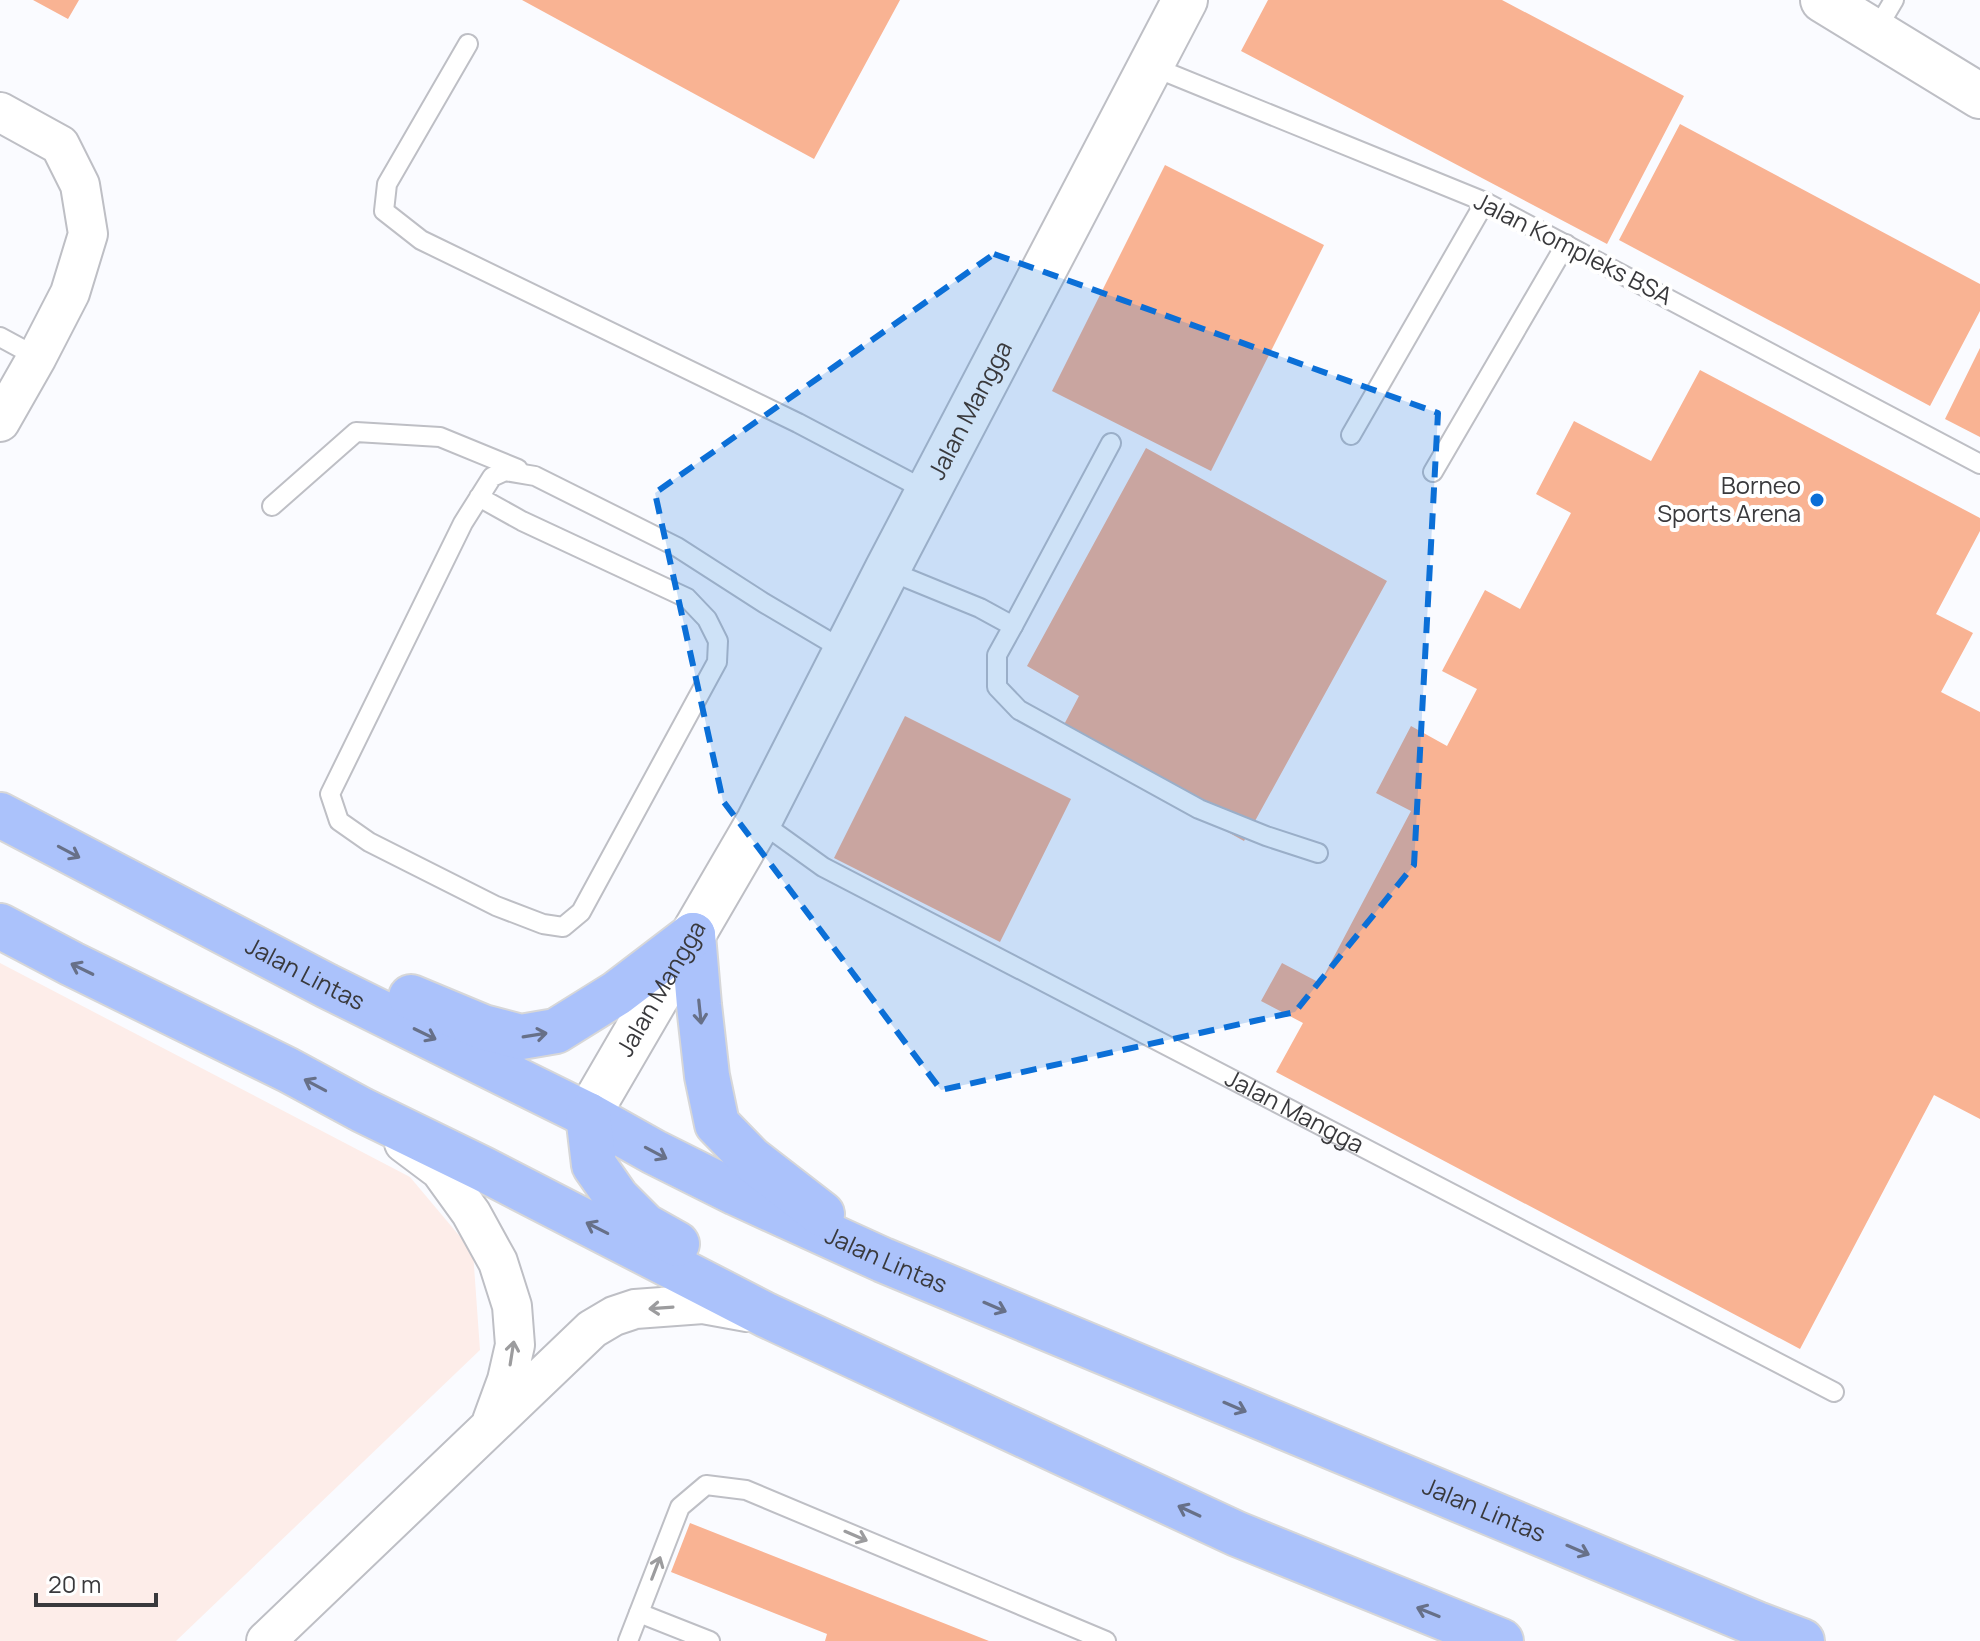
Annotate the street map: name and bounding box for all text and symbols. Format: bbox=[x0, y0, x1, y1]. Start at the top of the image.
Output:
street label: Jalan Kompleks BSA bbox=[1469, 183, 1678, 312]
street label: Jalan Mangga bbox=[919, 335, 1019, 485]
place label: Borneo Sports Arena bbox=[1657, 468, 1801, 529]
marker: Borneo Sports Arena bbox=[1808, 491, 1826, 509]
one-way arrow bbox=[57, 844, 80, 860]
street label: Jalan Mangga bbox=[608, 914, 713, 1062]
street label: Jalan Lintas bbox=[240, 928, 371, 1017]
one-way arrow bbox=[71, 961, 95, 976]
one-way arrow bbox=[692, 999, 707, 1025]
one-way arrow bbox=[522, 1026, 547, 1041]
one-way arrow bbox=[412, 1027, 436, 1043]
street label: Jalan Mangga bbox=[1220, 1061, 1370, 1160]
one-way arrow bbox=[304, 1077, 327, 1093]
one-way arrow bbox=[644, 1146, 668, 1162]
street label: Jalan Lintas bbox=[820, 1218, 953, 1300]
one-way arrow bbox=[585, 1219, 609, 1235]
one-way arrow bbox=[648, 1300, 674, 1315]
one-way arrow bbox=[982, 1300, 1007, 1315]
one-way arrow bbox=[505, 1340, 520, 1366]
one-way arrow bbox=[1222, 1401, 1247, 1416]
street label: Jalan Lintas bbox=[1418, 1469, 1551, 1549]
one-way arrow bbox=[1177, 1503, 1201, 1518]
one-way arrow bbox=[844, 1530, 868, 1545]
one-way arrow bbox=[1565, 1544, 1590, 1559]
one-way arrow bbox=[650, 1556, 664, 1581]
scale bar bbox=[36, 1557, 156, 1607]
text: 20 m bbox=[48, 1567, 101, 1600]
one-way arrow bbox=[1416, 1604, 1441, 1618]

